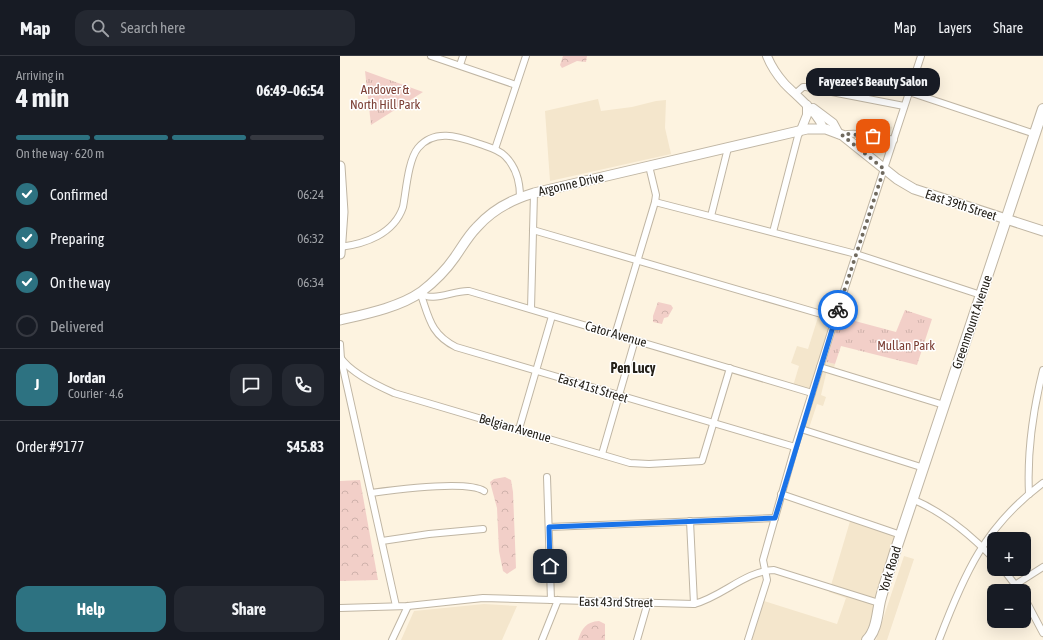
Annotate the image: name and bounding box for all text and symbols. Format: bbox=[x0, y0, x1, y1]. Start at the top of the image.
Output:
search box bbox=[75, 10, 355, 46]
text: Map bbox=[20, 17, 51, 39]
icon: search bbox=[89, 17, 111, 39]
text: Search here bbox=[121, 19, 185, 36]
text: Map bbox=[894, 20, 916, 36]
text: Layers bbox=[938, 20, 971, 36]
text: Share bbox=[993, 20, 1023, 36]
text: Arriving in bbox=[16, 68, 64, 83]
callout: Fayezee's Beauty Salon bbox=[806, 68, 940, 96]
text: Fayezee's Beauty Salon bbox=[818, 74, 928, 89]
text: 06:49–06:54 bbox=[256, 82, 324, 99]
park label: Andover & North Hill Park bbox=[350, 82, 420, 112]
text: 4 min bbox=[16, 83, 69, 113]
pin bbox=[856, 119, 890, 153]
icon: bag bbox=[862, 125, 884, 147]
text: On the way · 620 m bbox=[16, 146, 104, 161]
street label: Argonne Drive bbox=[537, 169, 605, 199]
icon: check bbox=[16, 183, 38, 205]
text: Confirmed bbox=[50, 186, 108, 203]
street label: East 39th Street bbox=[923, 186, 999, 224]
text: 06:24 bbox=[297, 187, 324, 202]
icon: check bbox=[16, 227, 38, 249]
text: Preparing bbox=[50, 230, 104, 247]
text: 06:32 bbox=[297, 231, 324, 246]
icon: check bbox=[16, 271, 38, 293]
street label: Greenmount Avenue bbox=[949, 273, 995, 371]
text: On the way bbox=[50, 274, 111, 291]
text: 06:34 bbox=[297, 275, 324, 290]
courier bbox=[818, 290, 858, 330]
icon: bike bbox=[827, 299, 849, 321]
text: Delivered bbox=[50, 318, 104, 335]
street label: Cator Avenue bbox=[584, 318, 649, 350]
park label: Mullan Park bbox=[877, 338, 935, 353]
district label: Pen Lucy bbox=[611, 360, 656, 376]
button: chat bbox=[230, 364, 272, 406]
button: phone bbox=[282, 364, 324, 406]
text: Jordan bbox=[68, 369, 106, 386]
street label: East 41st Street bbox=[556, 370, 630, 406]
text: J bbox=[35, 376, 39, 393]
text: Courier · 4.6 bbox=[68, 386, 124, 401]
street label: Belgian Avenue bbox=[477, 411, 553, 445]
text: Order #9177 bbox=[16, 438, 84, 455]
text: $45.83 bbox=[287, 438, 324, 455]
map controls bbox=[987, 532, 1031, 628]
button: + bbox=[987, 532, 1031, 576]
street label: York Road bbox=[876, 544, 904, 594]
pin bbox=[533, 549, 567, 583]
icon: home bbox=[539, 555, 561, 577]
button: − bbox=[987, 584, 1031, 628]
button: Help bbox=[16, 586, 166, 632]
button: Share bbox=[174, 586, 324, 632]
street label: East 43rd Street bbox=[579, 594, 653, 610]

